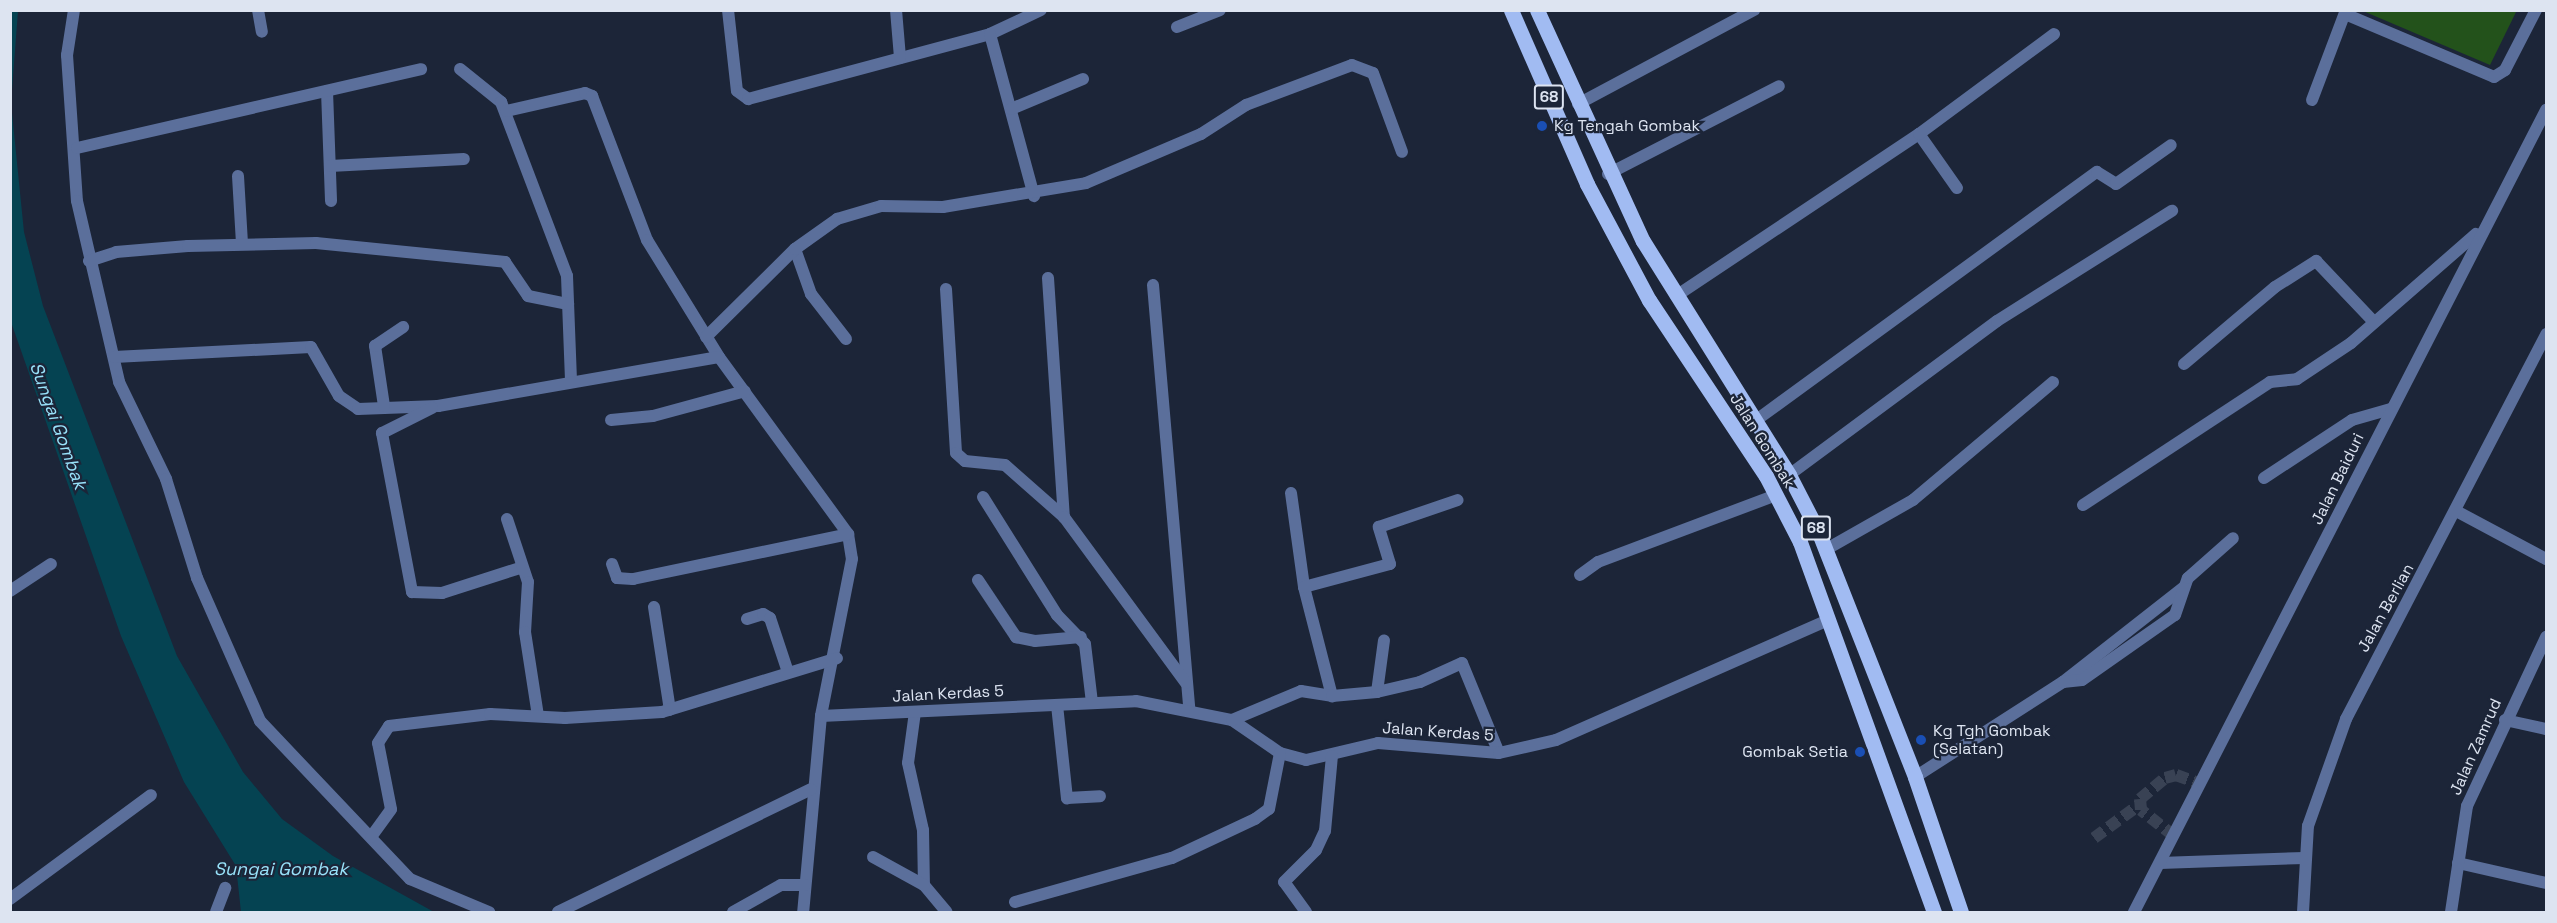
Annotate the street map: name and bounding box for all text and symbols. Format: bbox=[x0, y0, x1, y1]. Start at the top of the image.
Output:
road number: 68 bbox=[1532, 85, 1566, 109]
place label: Kg Tengah Gombak bbox=[1554, 116, 1701, 136]
marker: Kg Tengah Gombak bbox=[1535, 119, 1549, 133]
water label: Sungai Gombak bbox=[25, 359, 91, 493]
street label: Jalan Gombak bbox=[1725, 390, 1799, 492]
street label: Jalan Baiduri bbox=[2308, 430, 2368, 528]
road number: 68 bbox=[1800, 516, 1832, 540]
street label: Jalan Berlian bbox=[2354, 560, 2418, 656]
street label: Jalan Kerdas 5 bbox=[892, 681, 1004, 707]
street label: Jalan Zamrud bbox=[2446, 696, 2506, 798]
street label: Jalan Kerdas 5 bbox=[1382, 719, 1494, 745]
place label: Kg Tgh Gombak (Selatan) bbox=[1933, 721, 2051, 759]
marker: Kg Tgh Gombak (Selatan) bbox=[1914, 733, 1928, 747]
place label: Gombak Setia bbox=[1742, 742, 1848, 762]
marker: Gombak Setia bbox=[1853, 745, 1867, 759]
water label: Sungai Gombak bbox=[214, 858, 348, 880]

